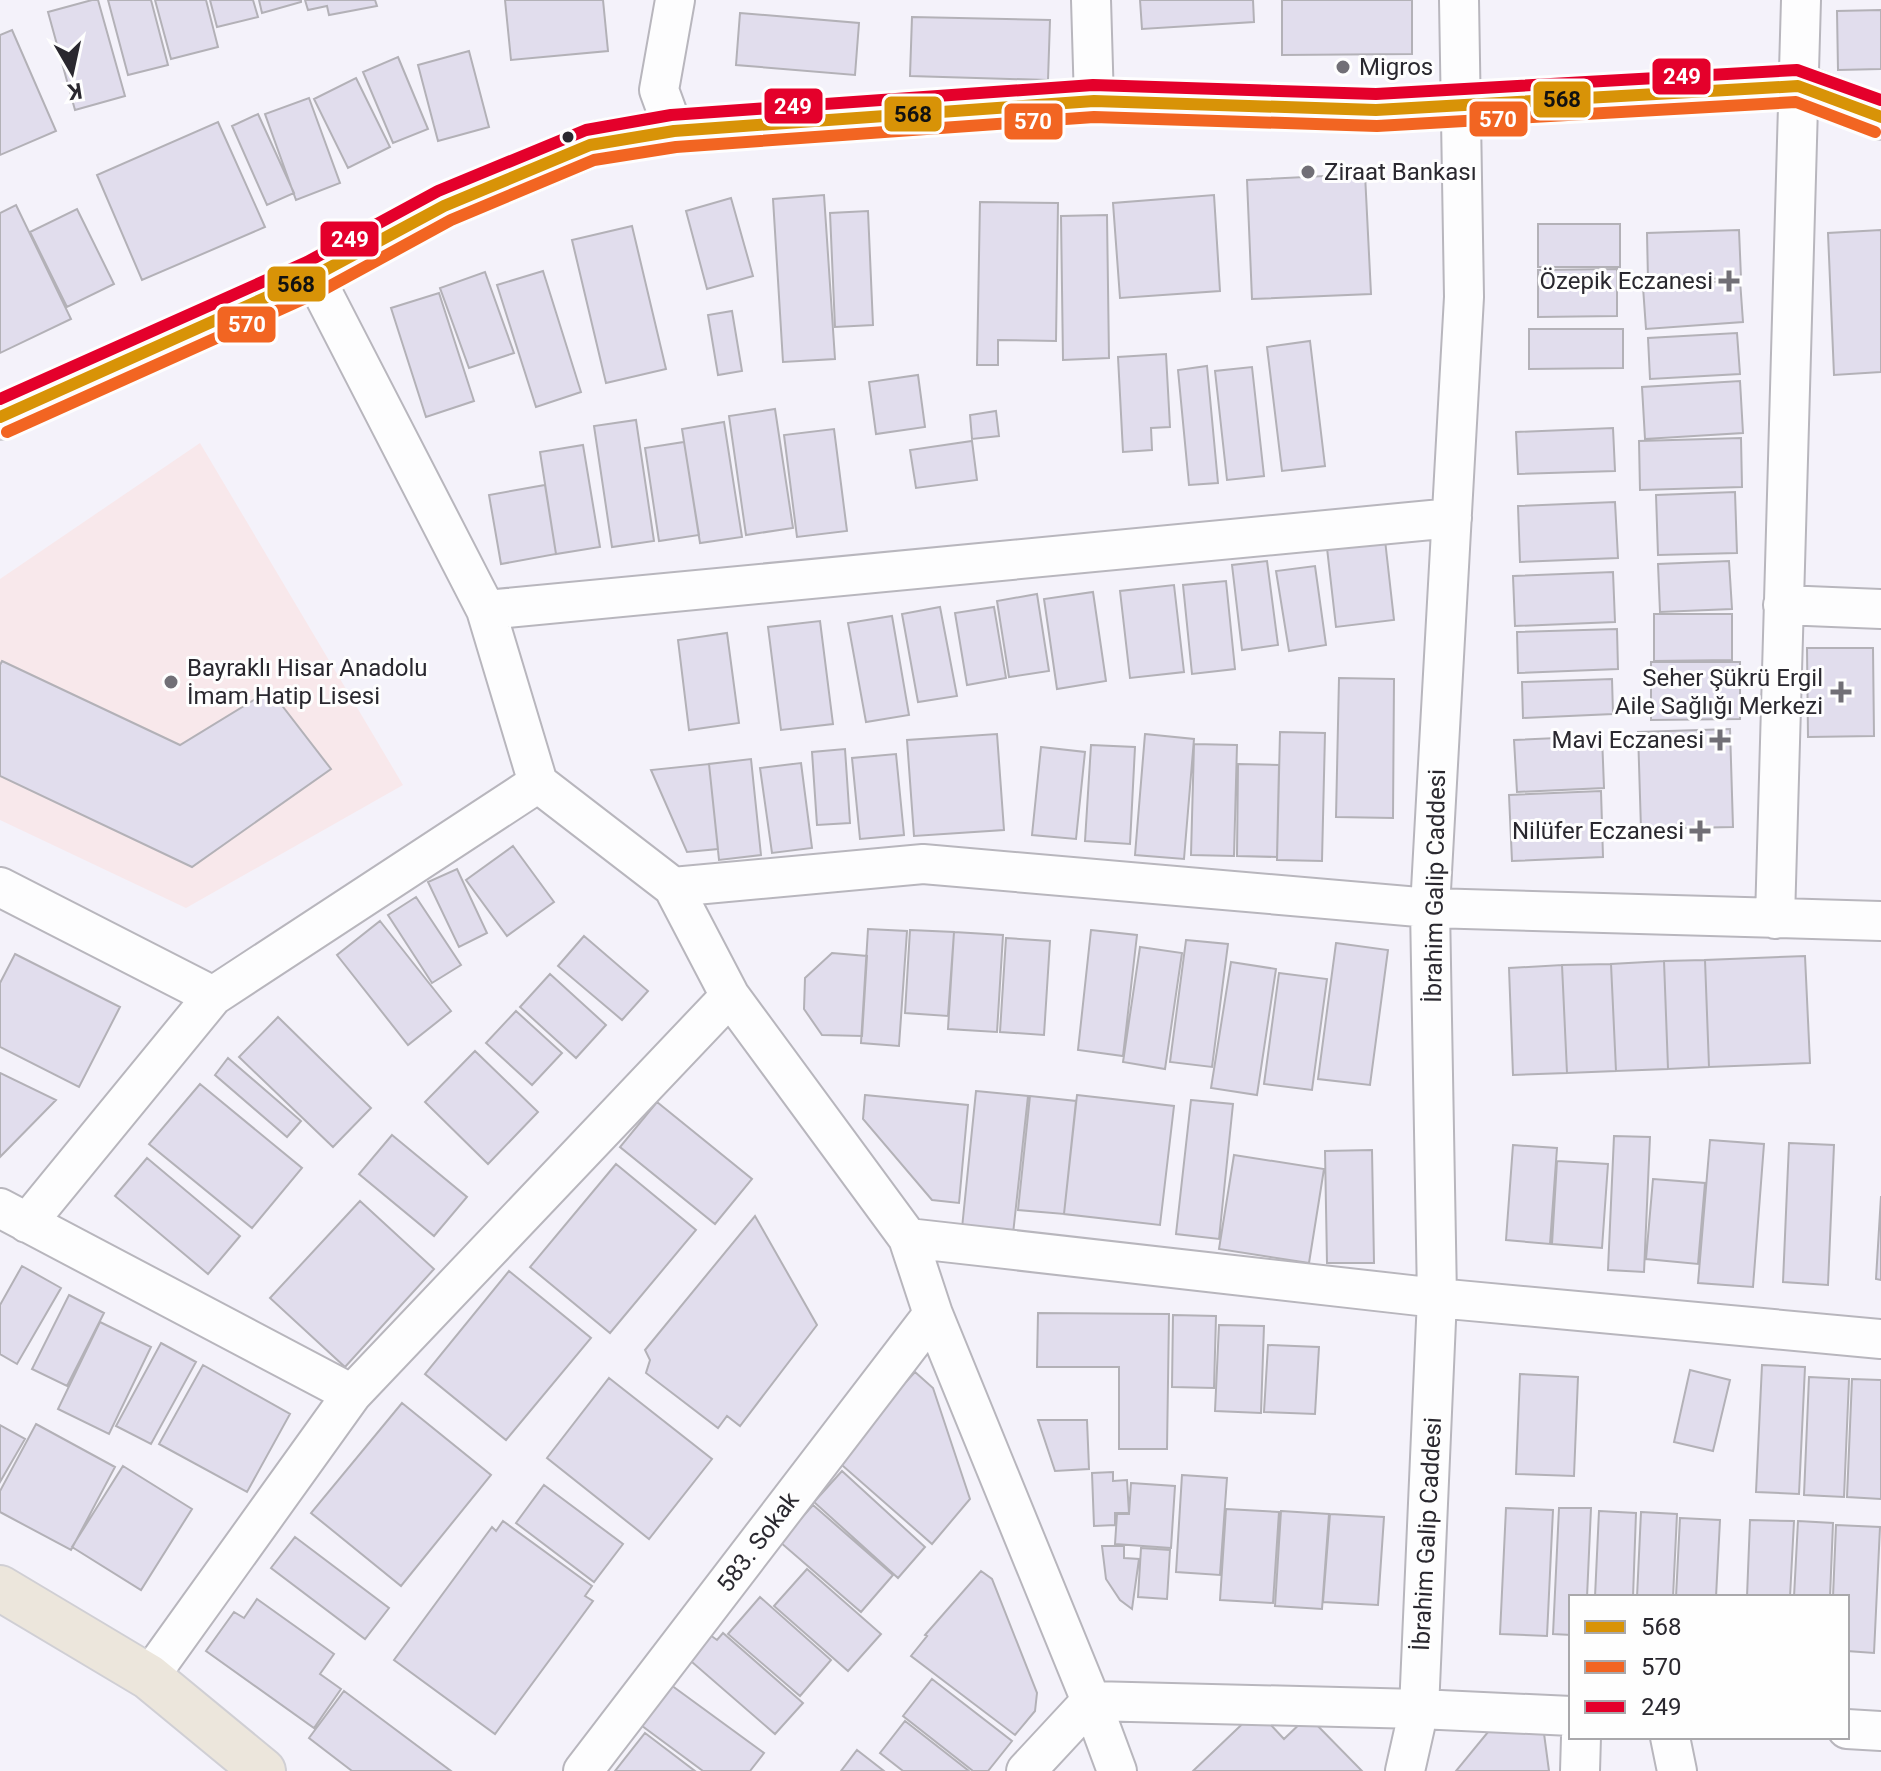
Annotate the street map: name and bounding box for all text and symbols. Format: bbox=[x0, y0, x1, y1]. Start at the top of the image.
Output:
north arrow bbox=[32, 32, 112, 112]
place label: Migros bbox=[1359, 53, 1433, 81]
line badge: 249 bbox=[1651, 57, 1712, 96]
marker: Migros bbox=[1334, 58, 1352, 76]
text: 249 bbox=[1663, 64, 1701, 89]
text: K bbox=[65, 78, 84, 105]
line badge: 568 bbox=[1532, 80, 1592, 119]
line badge: 249 bbox=[763, 87, 824, 125]
text: 568 bbox=[1543, 87, 1581, 112]
text: 249 bbox=[774, 94, 812, 119]
line badge: 568 bbox=[883, 95, 943, 133]
line badge: 570 bbox=[1468, 100, 1529, 138]
text: 568 bbox=[894, 102, 932, 127]
line badge: 570 bbox=[1003, 102, 1064, 141]
text: 570 bbox=[1479, 107, 1517, 132]
text: 570 bbox=[1014, 109, 1052, 134]
unlabelled marker bbox=[560, 129, 576, 145]
place label: Ziraat Bankası bbox=[1324, 158, 1477, 186]
marker: Ziraat Bankası bbox=[1299, 163, 1317, 181]
line badge: 249 bbox=[319, 220, 380, 258]
text: 249 bbox=[331, 227, 369, 252]
line badge: 568 bbox=[266, 265, 327, 303]
place label: Özepik Eczanesi bbox=[1539, 267, 1713, 295]
text: 568 bbox=[277, 272, 315, 297]
marker: Özepik Eczanesi bbox=[1720, 272, 1738, 290]
line badge: 570 bbox=[216, 305, 277, 344]
text: 570 bbox=[228, 312, 266, 337]
place label: Bayraklı Hisar Anadolu İmam Hatip Lisesi bbox=[187, 654, 428, 710]
place label: Seher Şükrü Ergil Aile Sağlığı Merkezi bbox=[1615, 664, 1823, 720]
marker: Bayraklı Hisar Anadolu İmam Hatip Lisesi bbox=[162, 673, 180, 691]
marker: Seher Şükrü Ergil Aile Sağlığı Merkezi bbox=[1830, 681, 1852, 703]
place label: Mavi Eczanesi bbox=[1552, 726, 1704, 754]
marker: Mavi Eczanesi bbox=[1711, 731, 1729, 749]
street label: İbrahim Galip Caddesi bbox=[1419, 769, 1451, 1003]
place label: Nilüfer Eczanesi bbox=[1512, 817, 1684, 845]
marker: Nilüfer Eczanesi bbox=[1691, 822, 1709, 840]
street label: İbrahim Galip Caddesi bbox=[1407, 1416, 1447, 1652]
street label: 583. Sokak bbox=[711, 1486, 805, 1598]
legend bbox=[1569, 1595, 1849, 1739]
text: 568 bbox=[1641, 1613, 1681, 1641]
text: 570 bbox=[1641, 1653, 1681, 1681]
text: 249 bbox=[1641, 1693, 1681, 1721]

